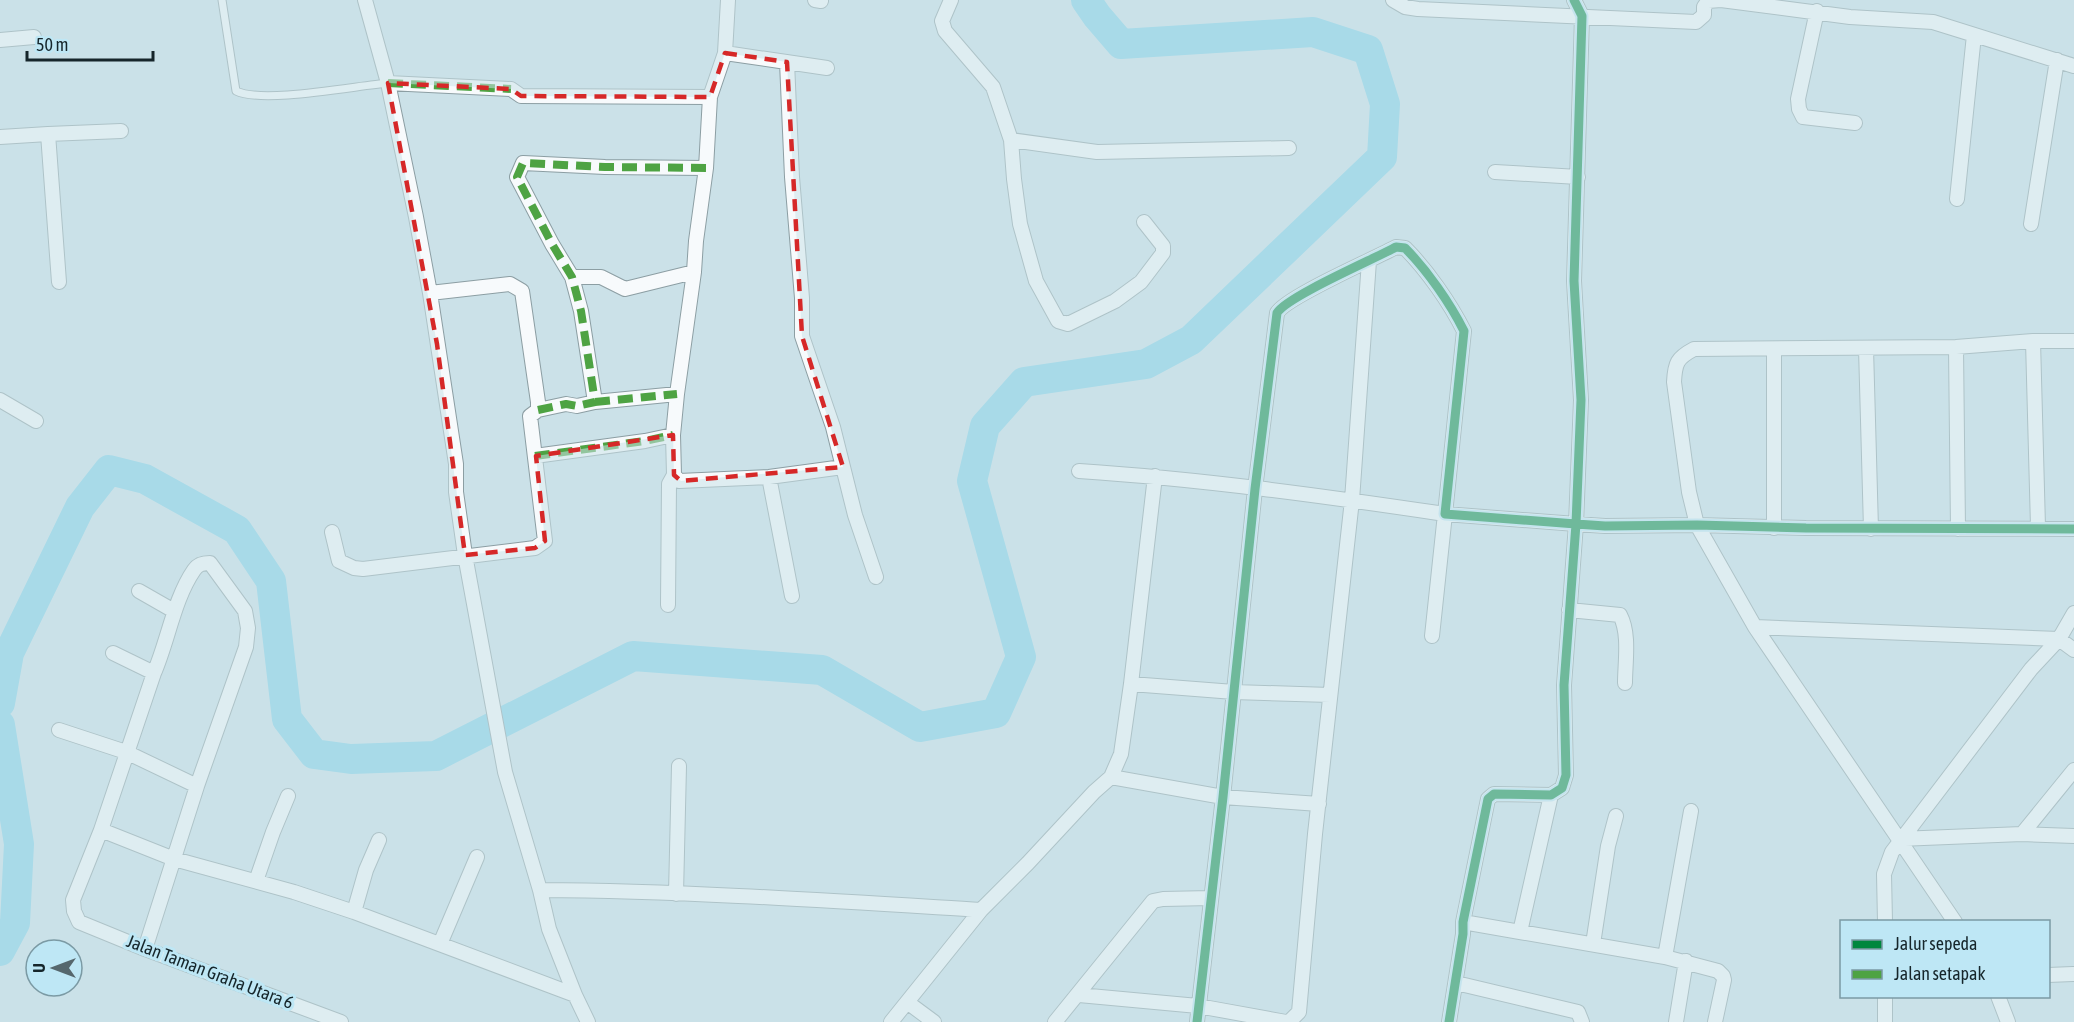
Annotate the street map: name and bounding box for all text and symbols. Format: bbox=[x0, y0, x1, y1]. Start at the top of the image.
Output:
scale bar bbox=[27, 24, 153, 62]
text: 50 m bbox=[36, 34, 68, 55]
legend bbox=[1840, 920, 2050, 998]
street label: Jalan Taman Graha Utara 6 bbox=[124, 930, 296, 1013]
text: Jalur sepeda bbox=[1894, 933, 1977, 954]
north arrow bbox=[24, 938, 84, 998]
text: U bbox=[30, 963, 48, 973]
text: Jalan setapak bbox=[1894, 963, 1985, 984]

